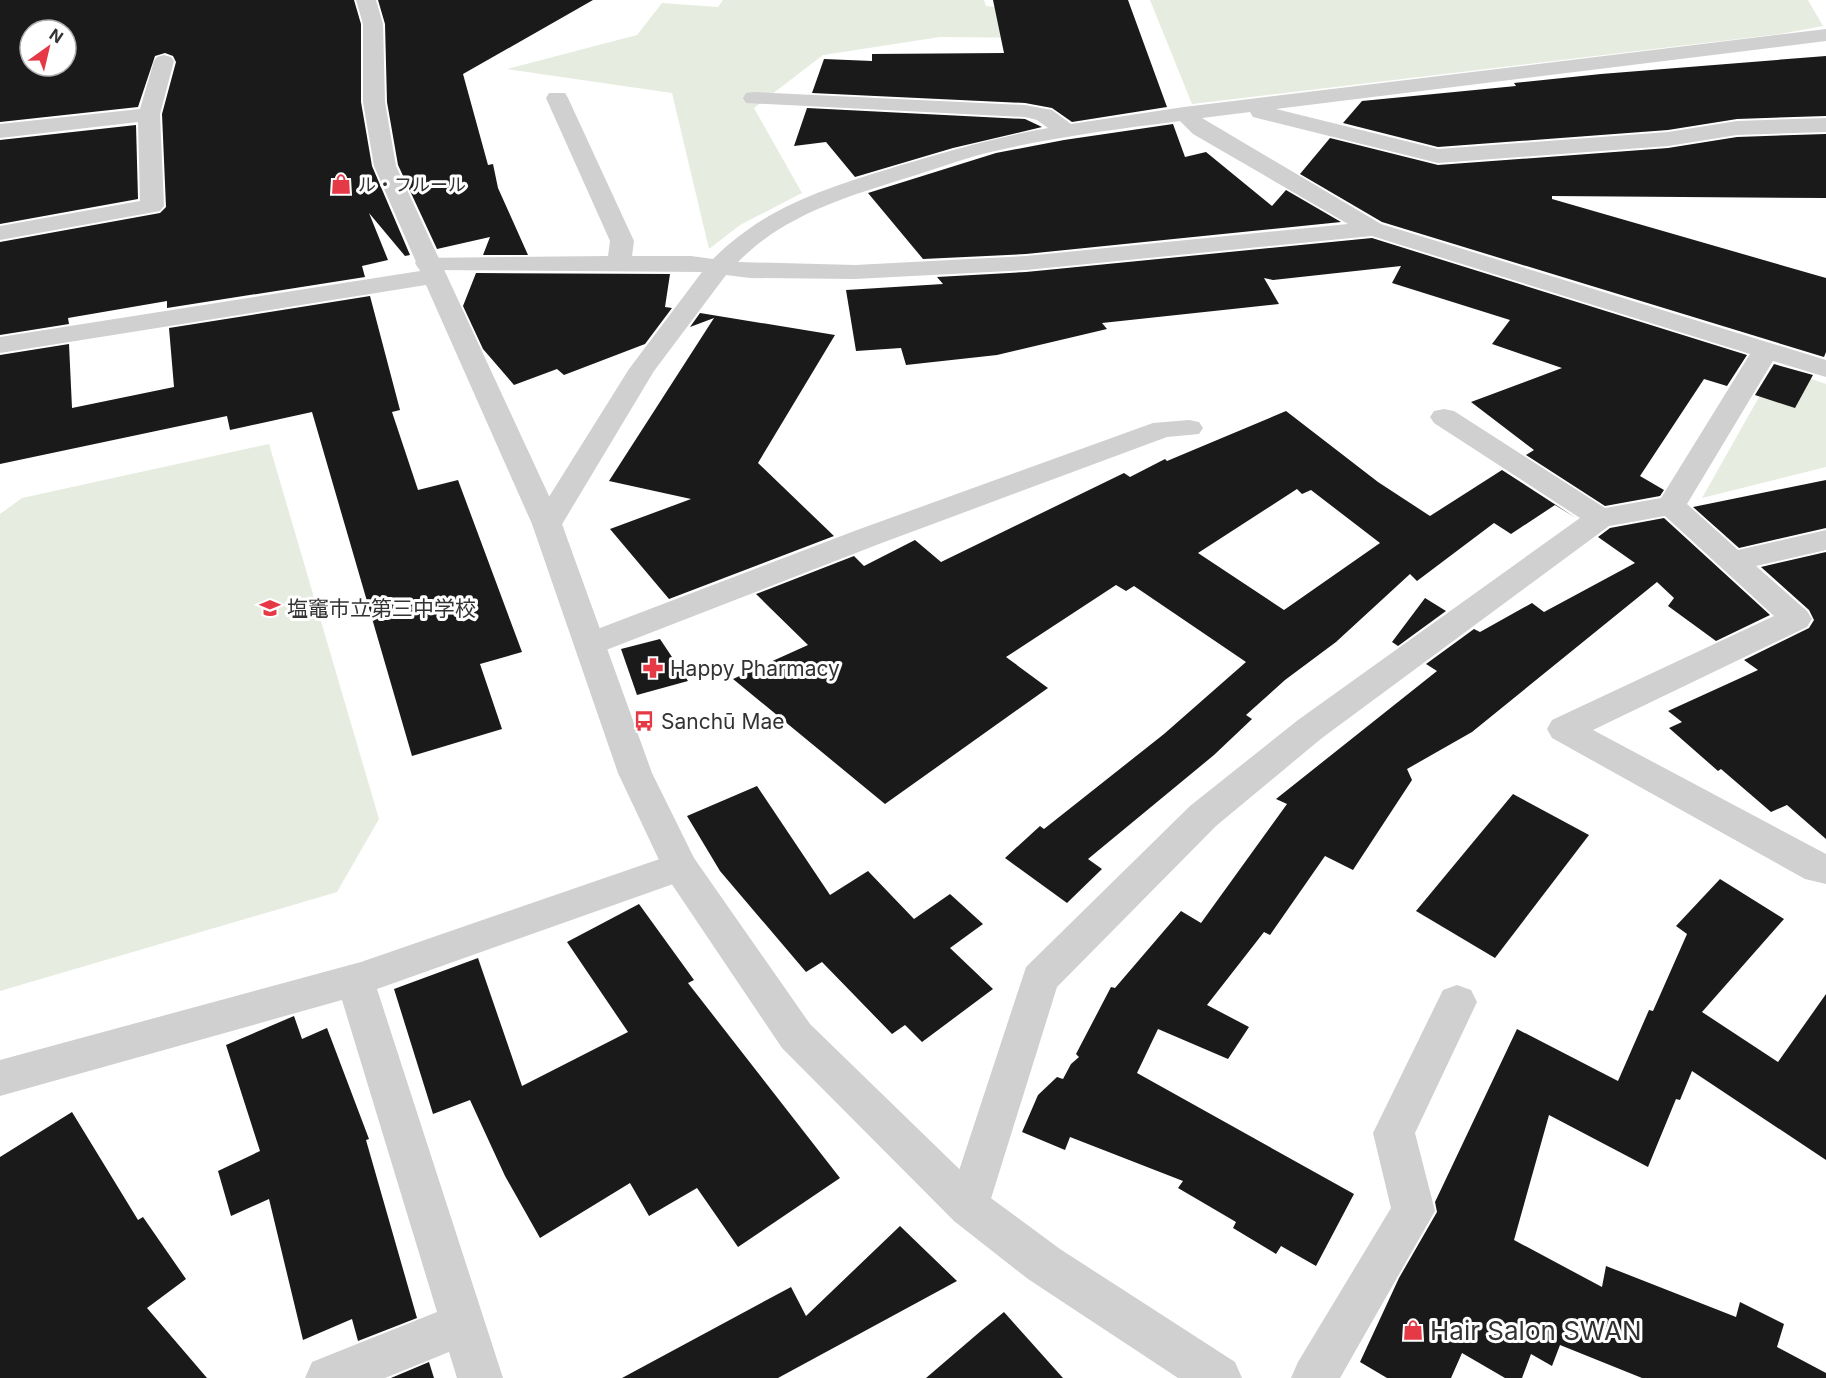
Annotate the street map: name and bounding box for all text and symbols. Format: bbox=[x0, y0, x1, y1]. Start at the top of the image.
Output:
north arrow bbox=[18, 18, 78, 78]
text: N bbox=[46, 24, 67, 47]
shop icon: ル・フルール bbox=[329, 172, 353, 196]
place label: ル・フルール bbox=[358, 174, 466, 195]
school or university icon: 塩竈市立第三中学校 bbox=[258, 596, 282, 620]
place label: 塩竈市立第三中学校 bbox=[287, 596, 476, 621]
pharmacy icon: Happy Pharmacy bbox=[641, 656, 665, 680]
place label: Happy Pharmacy bbox=[670, 656, 840, 681]
bus stop icon: Sanchū Mae bbox=[632, 709, 656, 733]
place label: Sanchū Mae bbox=[661, 709, 784, 734]
place label: Hair Salon SWAN bbox=[1430, 1315, 1642, 1346]
shop icon: Hair Salon SWAN bbox=[1401, 1318, 1425, 1342]

